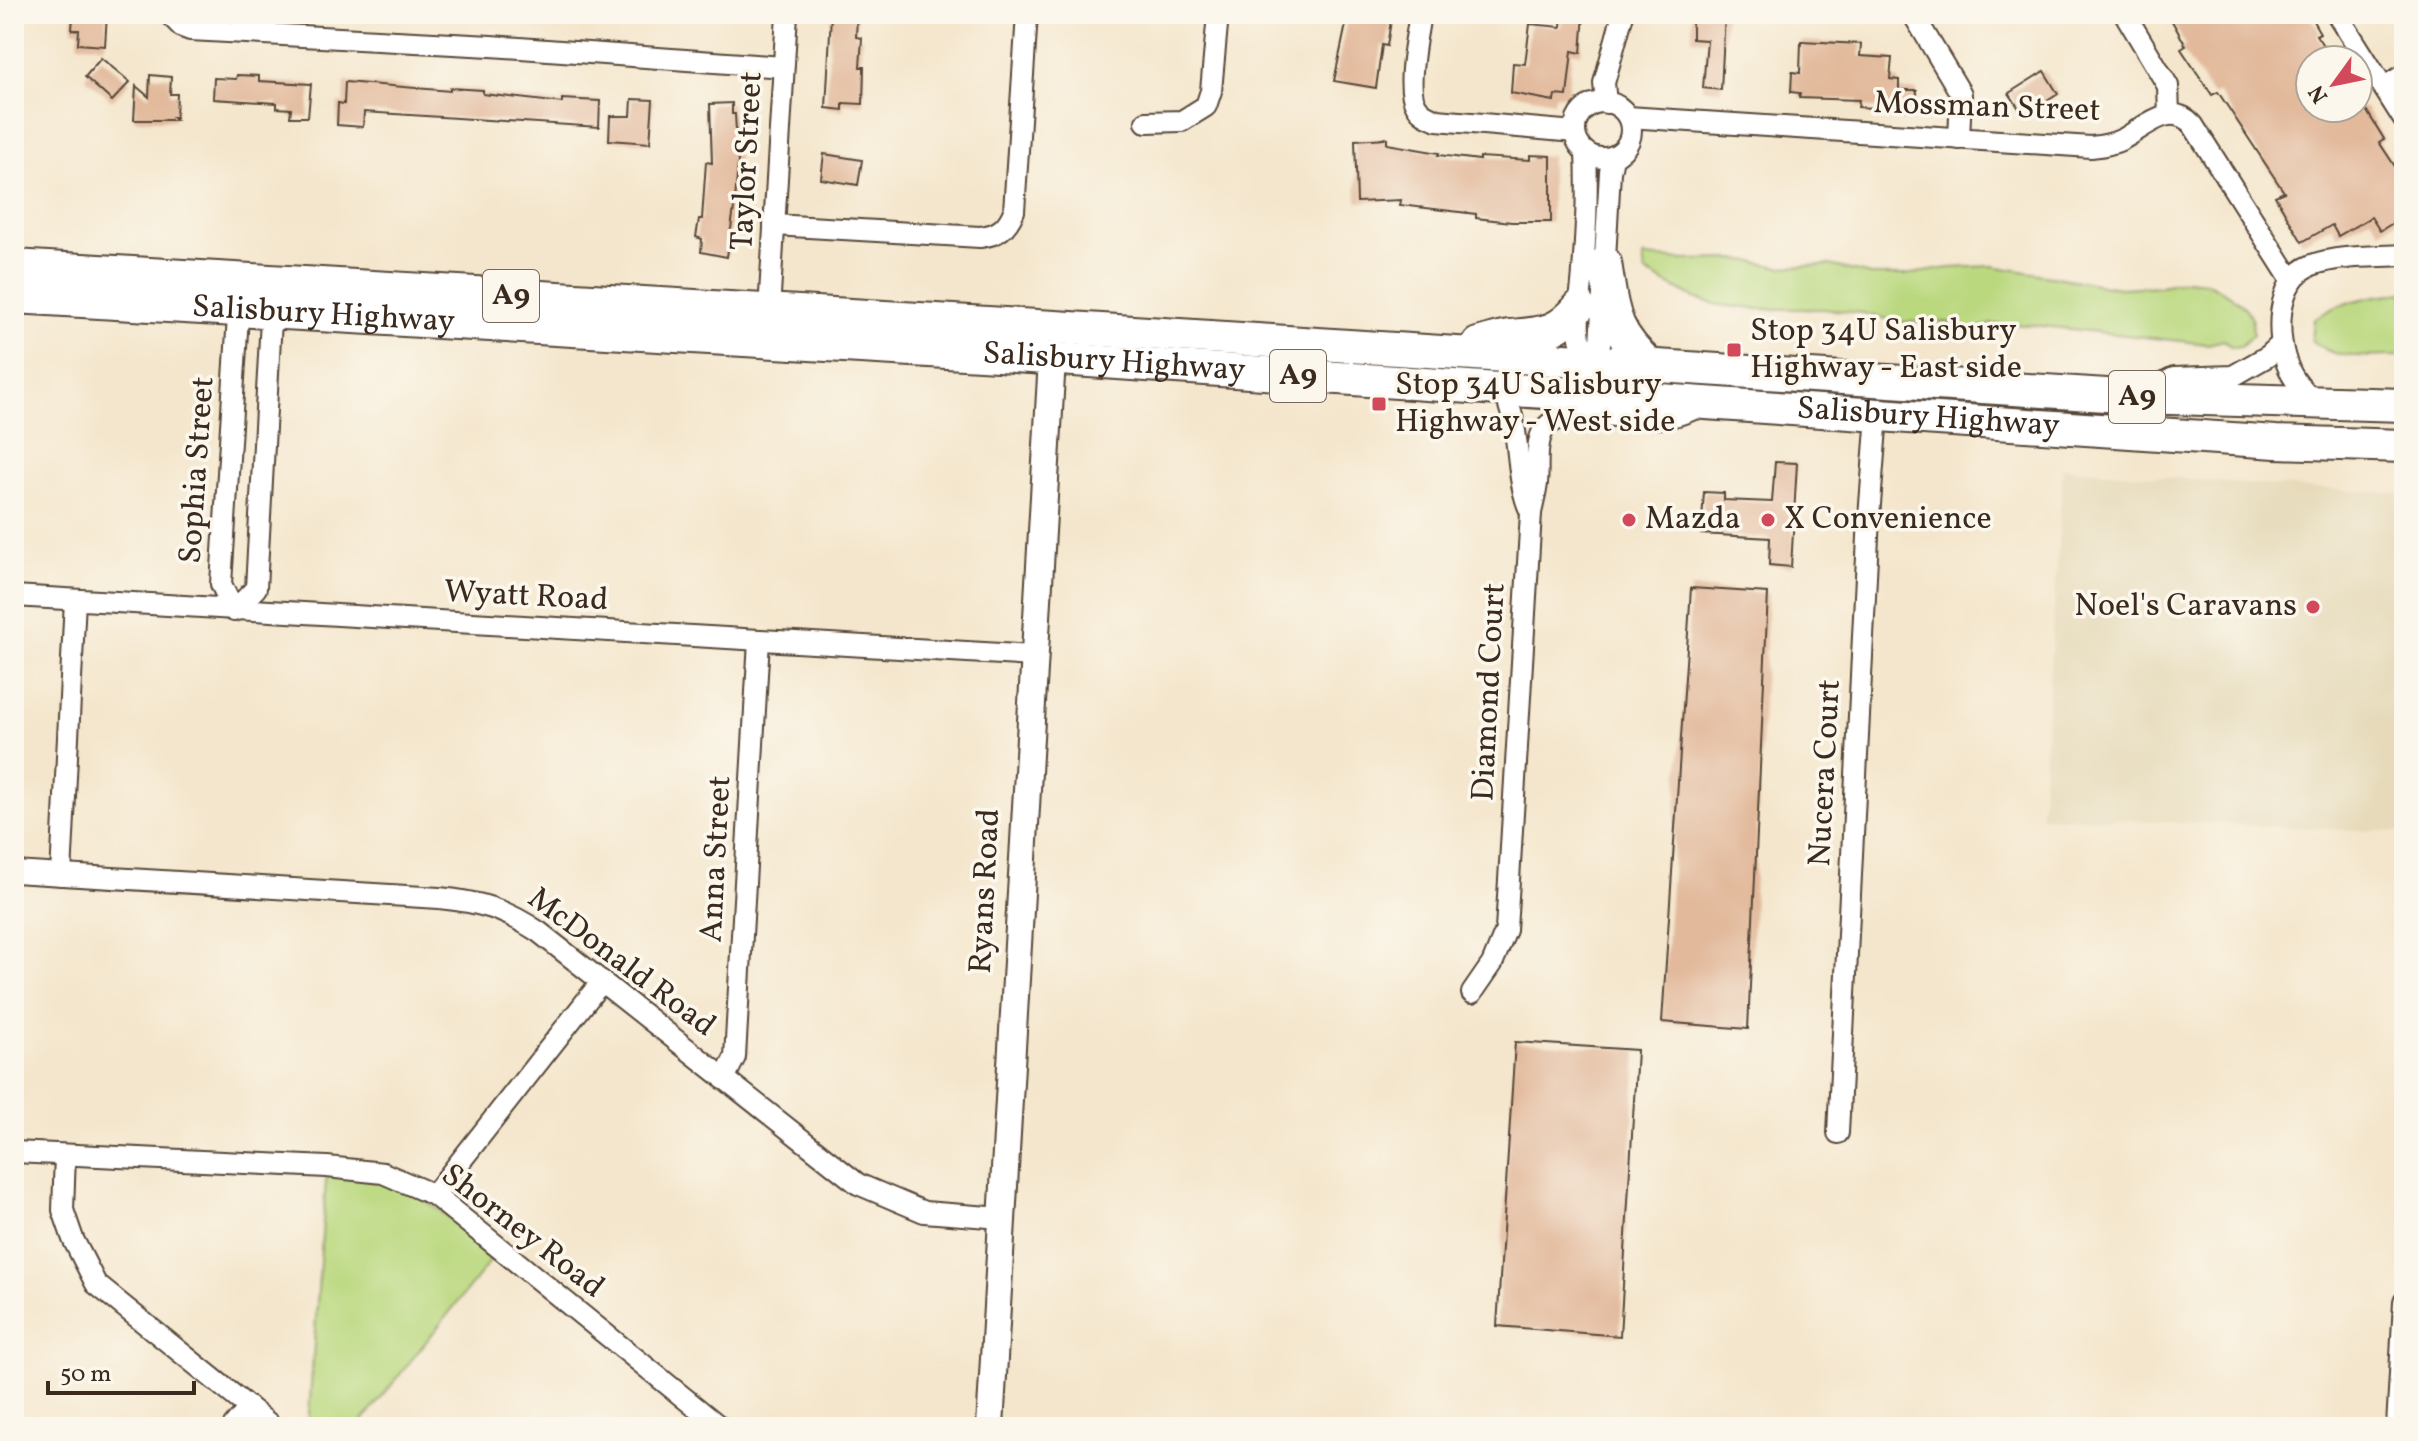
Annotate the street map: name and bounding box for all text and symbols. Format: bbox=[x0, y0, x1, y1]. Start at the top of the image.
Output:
north arrow bbox=[2294, 44, 2374, 124]
street label: Taylor Street bbox=[721, 70, 775, 252]
text: N bbox=[2302, 78, 2337, 109]
street label: Mossman Street bbox=[1873, 82, 2101, 134]
road number: A9 bbox=[483, 270, 539, 322]
street label: Salisbury Highway bbox=[191, 286, 456, 345]
place label: Stop 34U Salisbury Highway - East side bbox=[1750, 310, 2022, 391]
street label: Salisbury Highway bbox=[981, 332, 1247, 394]
marker: Stop 34U Salisbury Highway - East side bbox=[1725, 341, 1743, 359]
road number: A9 bbox=[1270, 350, 1326, 402]
place label: Stop 34U Salisbury Highway - West side bbox=[1395, 364, 1676, 445]
road number: A9 bbox=[2109, 371, 2165, 423]
street label: Sophia Street bbox=[170, 375, 226, 565]
street label: Salisbury Highway bbox=[1795, 387, 2061, 449]
marker: Stop 34U Salisbury Highway - West side bbox=[1370, 395, 1388, 413]
place label: Mazda bbox=[1645, 498, 1741, 542]
place label: X Convenience bbox=[1784, 498, 1992, 542]
marker: Mazda bbox=[1620, 511, 1638, 529]
marker: X Convenience bbox=[1759, 511, 1777, 529]
street label: Wyatt Road bbox=[443, 571, 609, 623]
street label: Diamond Court bbox=[1462, 582, 1518, 802]
place label: Noel's Caravans bbox=[2074, 585, 2297, 629]
marker: Noel's Caravans bbox=[2304, 598, 2322, 616]
street label: Nucera Court bbox=[1799, 678, 1853, 868]
street label: Anna Street bbox=[691, 774, 743, 944]
street label: Ryans Road bbox=[960, 807, 1012, 975]
street label: McDonald Road bbox=[518, 878, 724, 1048]
street label: Shorney Road bbox=[431, 1154, 613, 1310]
scale bar bbox=[48, 1345, 194, 1395]
text: 50 m bbox=[60, 1358, 112, 1392]

